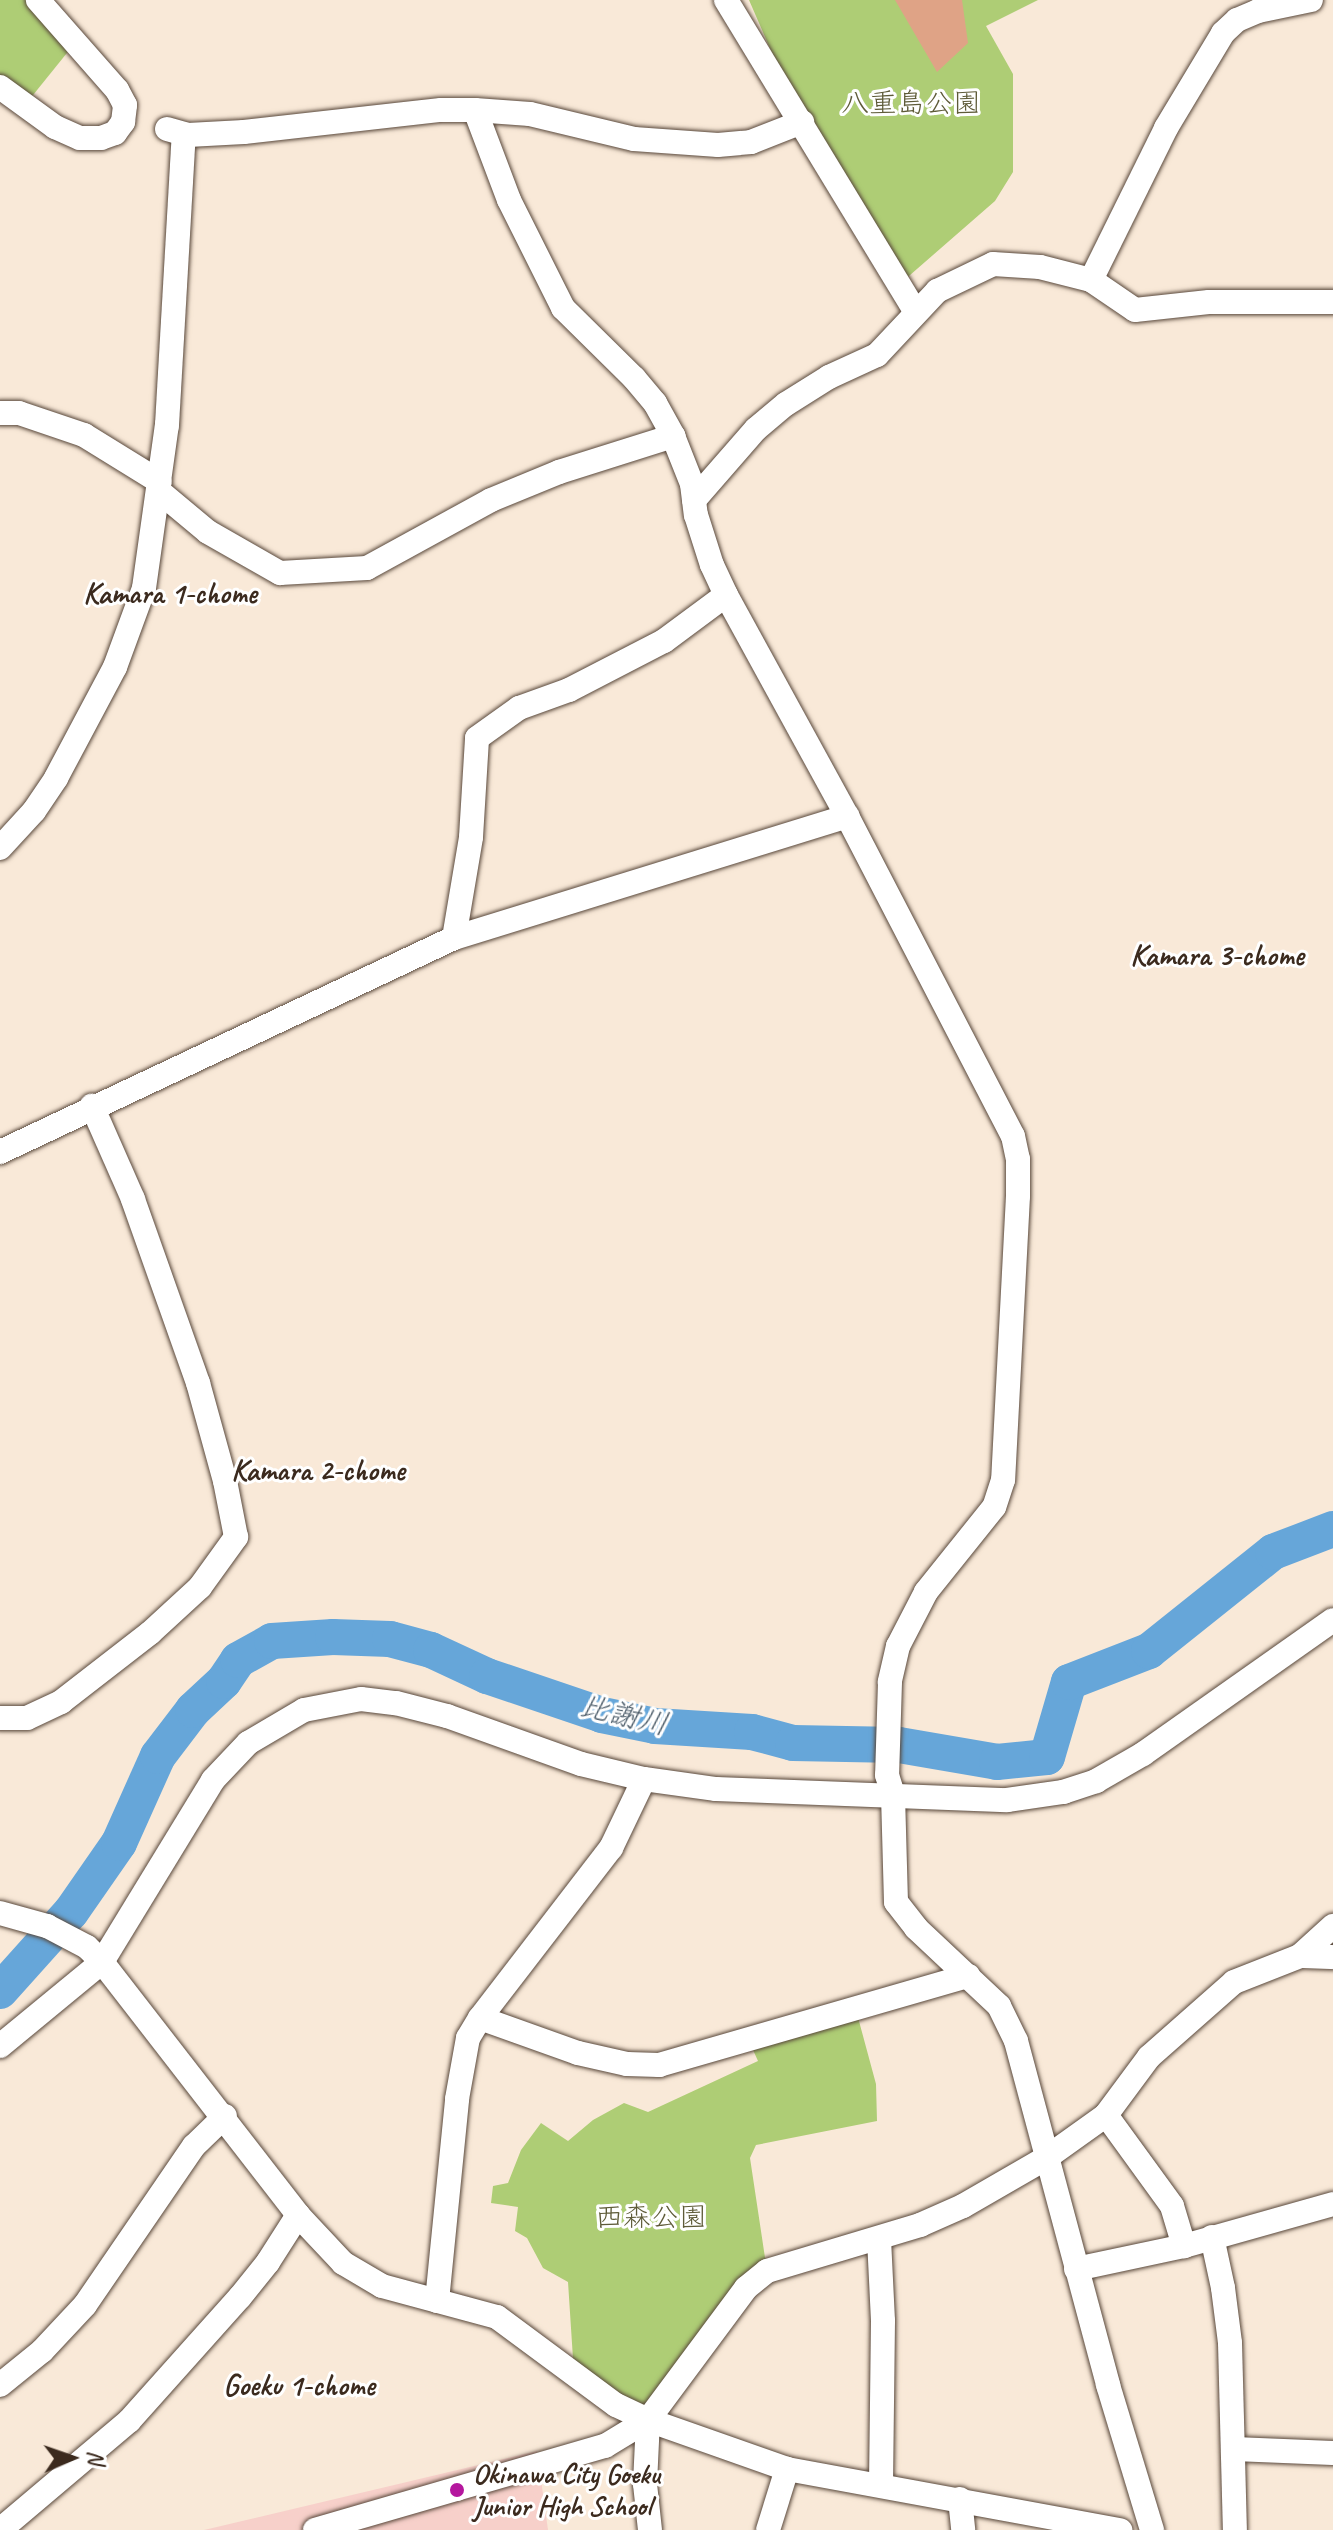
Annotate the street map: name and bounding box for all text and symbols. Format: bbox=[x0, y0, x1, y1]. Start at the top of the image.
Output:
park label: 八重島公園 bbox=[841, 86, 981, 120]
district label: Kamara 1-chome bbox=[83, 575, 257, 611]
district label: Kamara 3-chome bbox=[1130, 937, 1304, 973]
district label: Kamara 2-chome bbox=[231, 1452, 405, 1488]
water label: 比謝川 bbox=[576, 1687, 672, 1743]
park label: 西森公園 bbox=[595, 2200, 707, 2234]
district label: Goeku 1-chome bbox=[223, 2367, 375, 2403]
north arrow bbox=[32, 2418, 112, 2498]
text: N bbox=[82, 2450, 110, 2464]
place label: Okinawa City Goeku Junior High School bbox=[473, 2457, 660, 2523]
marker: Okinawa City Goeku Junior High School bbox=[448, 2481, 466, 2499]

